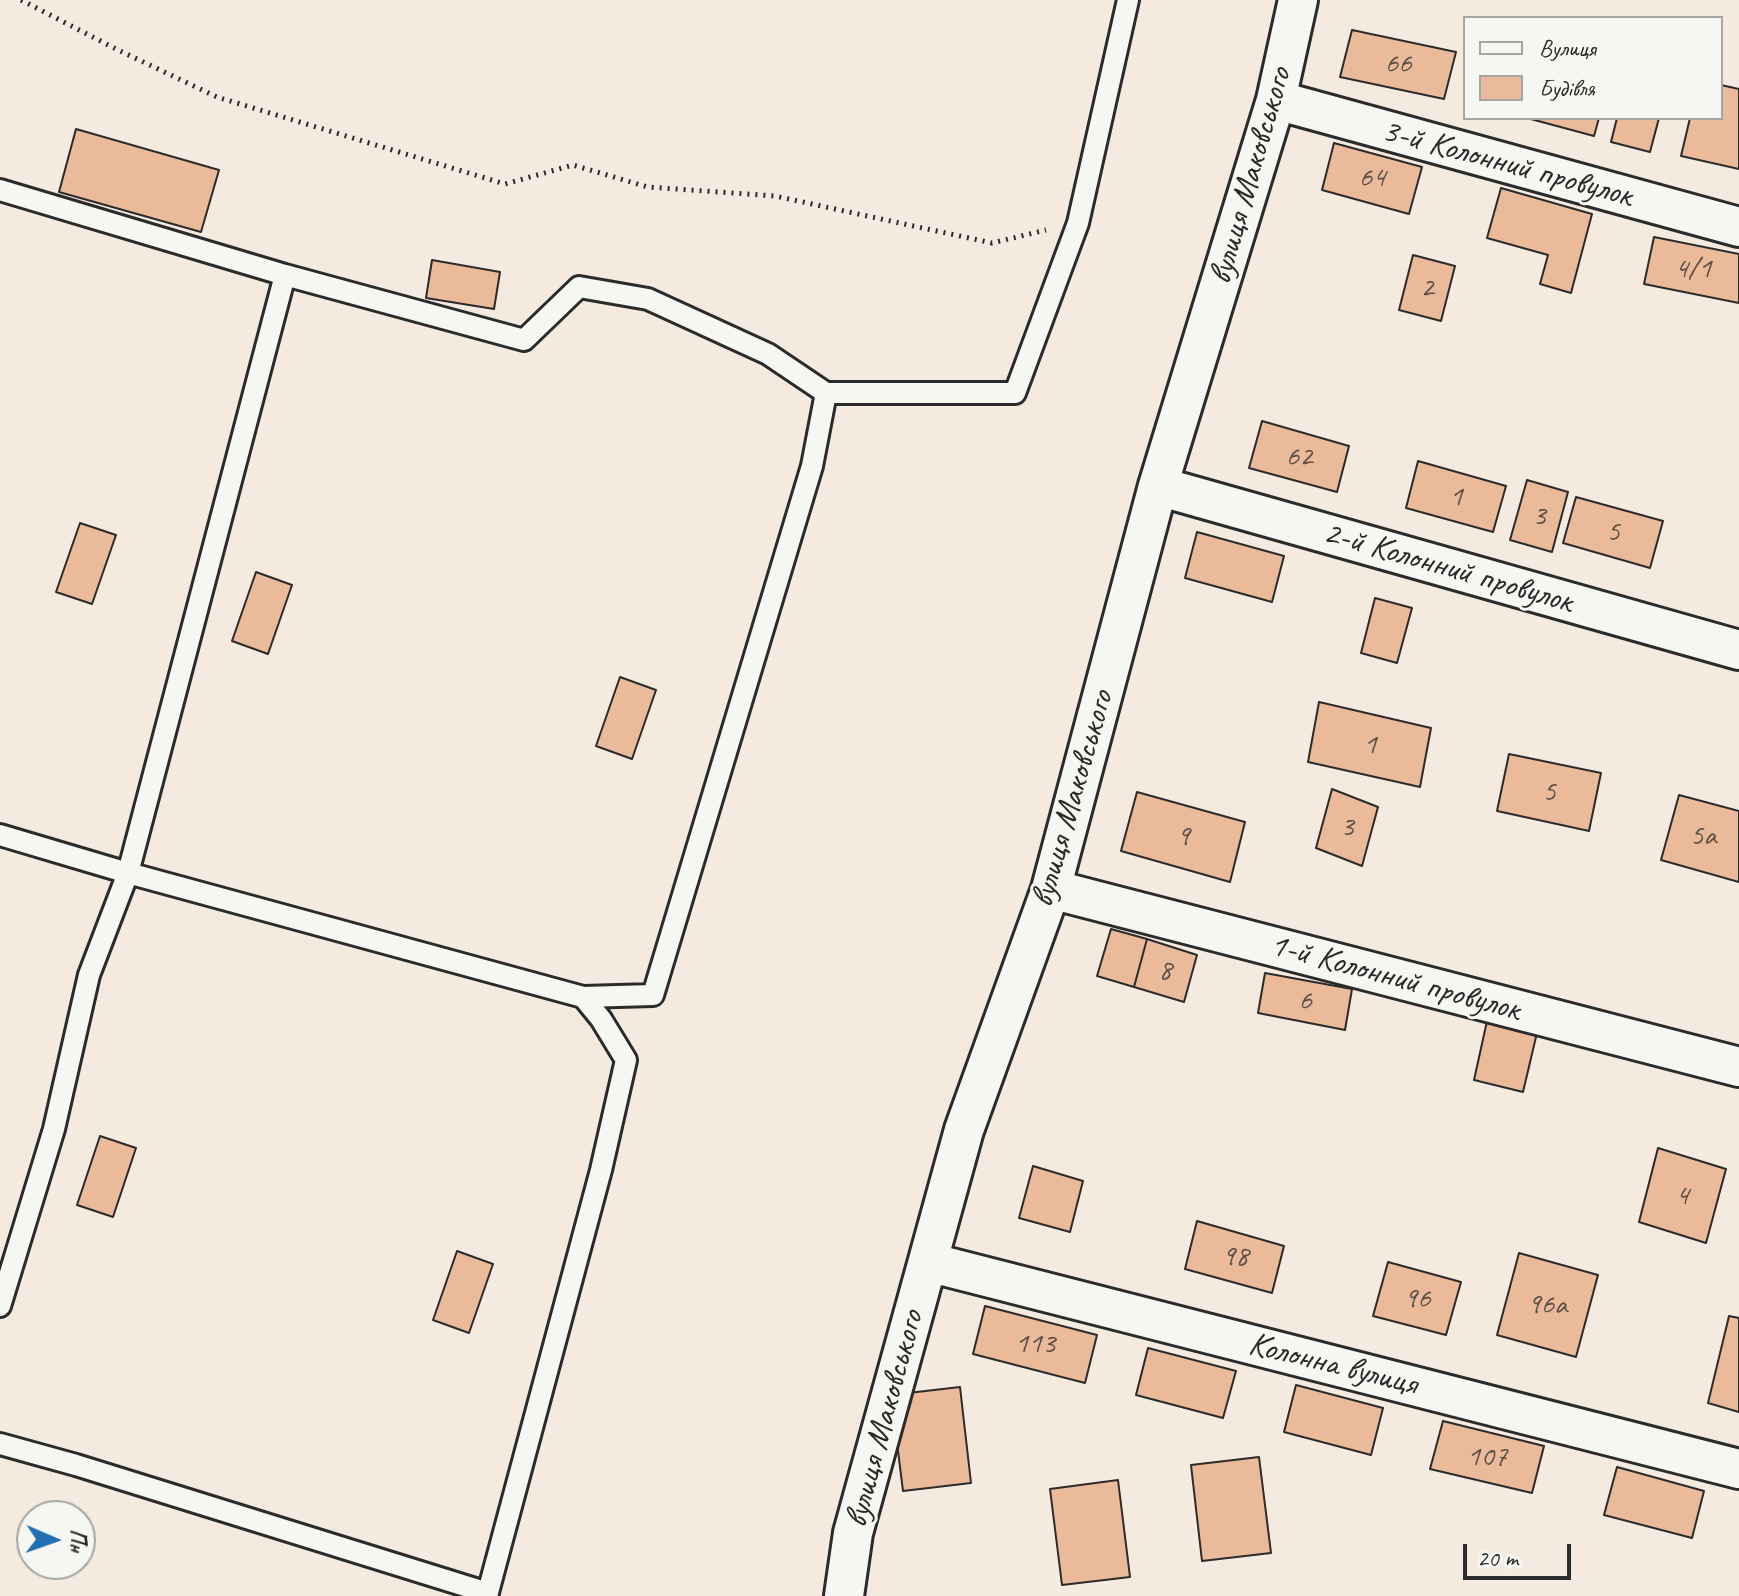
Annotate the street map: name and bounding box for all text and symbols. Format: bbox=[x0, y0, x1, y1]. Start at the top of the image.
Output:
legend bbox=[1463, 16, 1723, 120]
text: Вулиця bbox=[1539, 33, 1596, 63]
house number: 66 bbox=[1385, 46, 1411, 82]
street label: вулиця Маковського bbox=[1201, 63, 1301, 289]
text: Будівля bbox=[1539, 73, 1595, 103]
street label: 3-й Колонний провулок bbox=[1377, 111, 1637, 217]
house number: 64 bbox=[1359, 160, 1385, 196]
house number: 4/1 bbox=[1675, 251, 1711, 287]
house number: 2 bbox=[1420, 270, 1434, 306]
house number: 62 bbox=[1286, 439, 1312, 475]
house number: 1 bbox=[1449, 479, 1463, 515]
house number: 3 bbox=[1532, 498, 1546, 534]
street label: 2-й Колонний провулок bbox=[1319, 513, 1577, 623]
house number: 5 bbox=[1606, 514, 1620, 550]
street label: вулиця Маковського bbox=[1023, 686, 1123, 912]
house number: 1 bbox=[1363, 727, 1377, 763]
house number: 5 bbox=[1542, 774, 1556, 810]
house number: 3 bbox=[1340, 809, 1354, 845]
house number: 5а bbox=[1690, 818, 1716, 854]
house number: 9 bbox=[1176, 819, 1190, 855]
street label: 1-й Колонний провулок bbox=[1265, 925, 1525, 1031]
house number: 8 bbox=[1158, 953, 1172, 989]
house number: 6 bbox=[1298, 983, 1312, 1019]
house number: 4 bbox=[1675, 1178, 1689, 1214]
house number: 98 bbox=[1222, 1239, 1248, 1275]
house number: 96 bbox=[1404, 1281, 1430, 1317]
house number: 96а bbox=[1527, 1287, 1567, 1323]
street label: вулиця Маковського bbox=[836, 1306, 934, 1532]
street label: Колонна вулиця bbox=[1245, 1324, 1421, 1406]
house number: 113 bbox=[1015, 1326, 1055, 1362]
house number: 107 bbox=[1467, 1439, 1507, 1475]
north arrow bbox=[16, 1500, 96, 1580]
scale bar bbox=[1467, 1528, 1575, 1578]
text: Пн bbox=[64, 1529, 92, 1553]
text: 20 m bbox=[1477, 1543, 1518, 1573]

